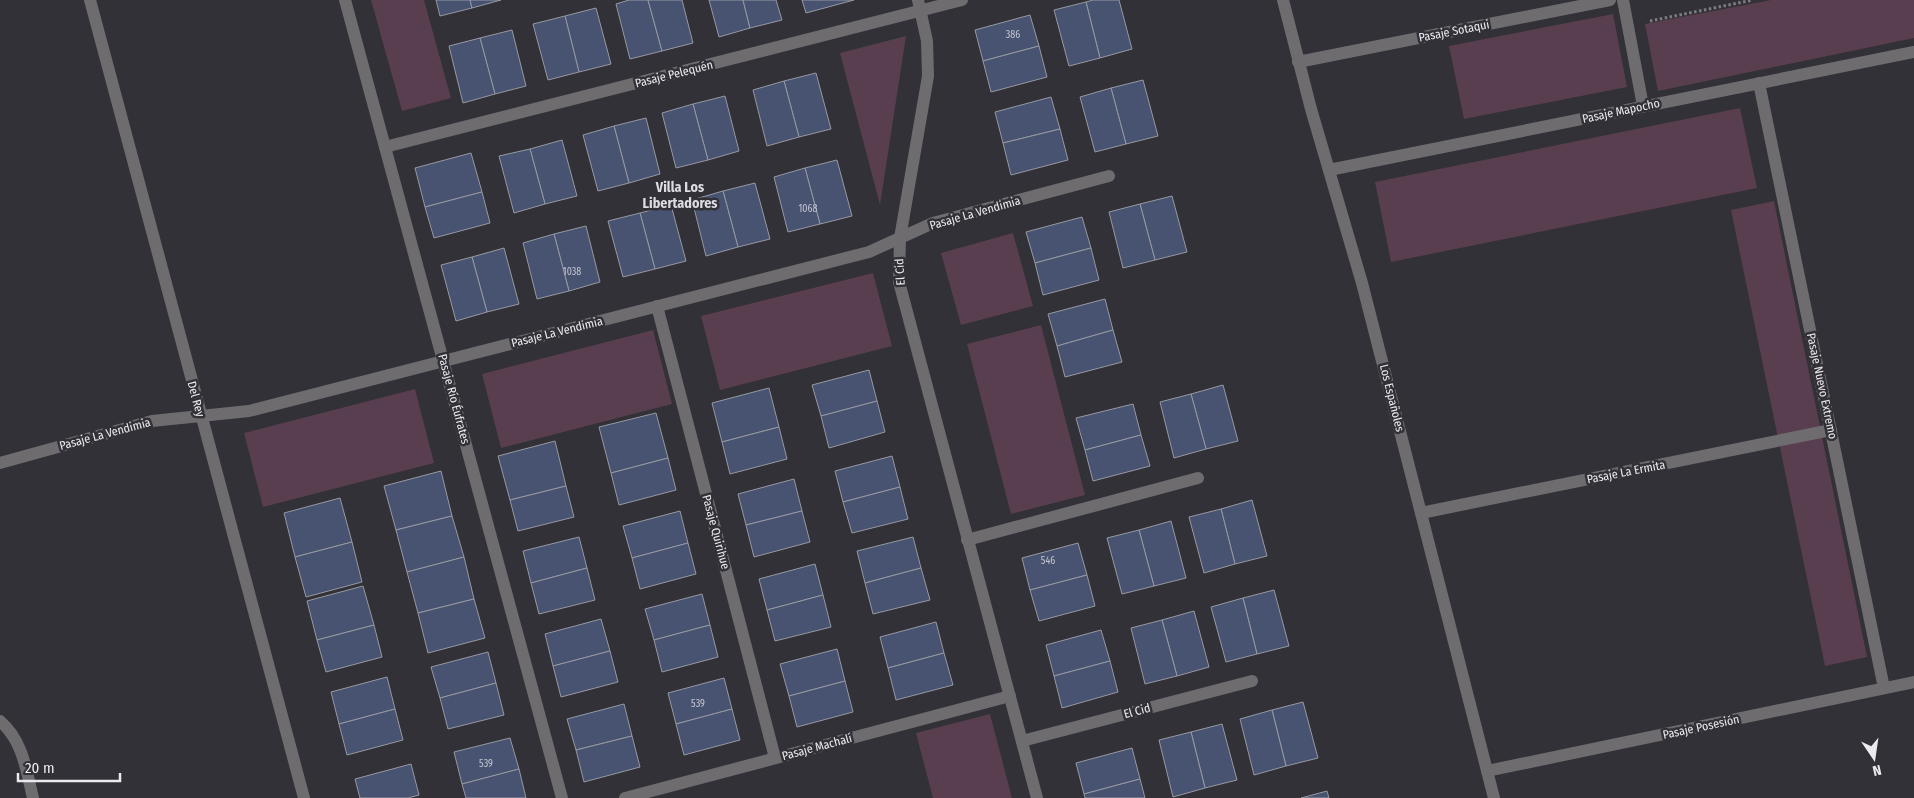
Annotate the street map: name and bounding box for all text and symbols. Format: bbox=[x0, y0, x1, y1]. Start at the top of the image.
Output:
street label: Pasaje Sotaqui bbox=[1417, 17, 1491, 45]
house number: 386 bbox=[1006, 29, 1020, 41]
street label: Pasaje Pelequén bbox=[634, 58, 714, 90]
street label: Pasaje Mapocho bbox=[1581, 96, 1661, 126]
district label: Villa Los Libertadores bbox=[643, 179, 717, 212]
street label: Pasaje La Vendimia bbox=[928, 193, 1022, 233]
house number: 1068 bbox=[798, 203, 818, 215]
street label: El Cid bbox=[892, 258, 908, 286]
house number: 1038 bbox=[563, 266, 581, 278]
street label: Pasaje La Vendimia bbox=[510, 314, 604, 350]
street label: Pasaje Nuevo Extremo bbox=[1804, 332, 1840, 440]
street label: Pasaje Río Éufrates bbox=[435, 352, 474, 446]
street label: Los Españoles bbox=[1377, 363, 1407, 433]
street label: Del Rey bbox=[185, 380, 208, 419]
street label: Pasaje La Vendimia bbox=[58, 415, 152, 453]
street label: Pasaje La Ermita bbox=[1586, 458, 1667, 486]
street label: Pasaje Quirihue bbox=[699, 493, 733, 571]
house number: 546 bbox=[1041, 555, 1055, 567]
house number: 539 bbox=[691, 698, 705, 710]
street label: El Cid bbox=[1122, 701, 1152, 721]
street label: Pasaje Posesión bbox=[1661, 712, 1741, 742]
street label: Pasaje Machalí bbox=[780, 731, 854, 763]
north arrow bbox=[1849, 733, 1899, 783]
scale bar bbox=[18, 750, 120, 782]
house number: 539 bbox=[479, 758, 493, 770]
text: 20 m bbox=[25, 759, 55, 777]
text: N bbox=[1871, 761, 1883, 779]

